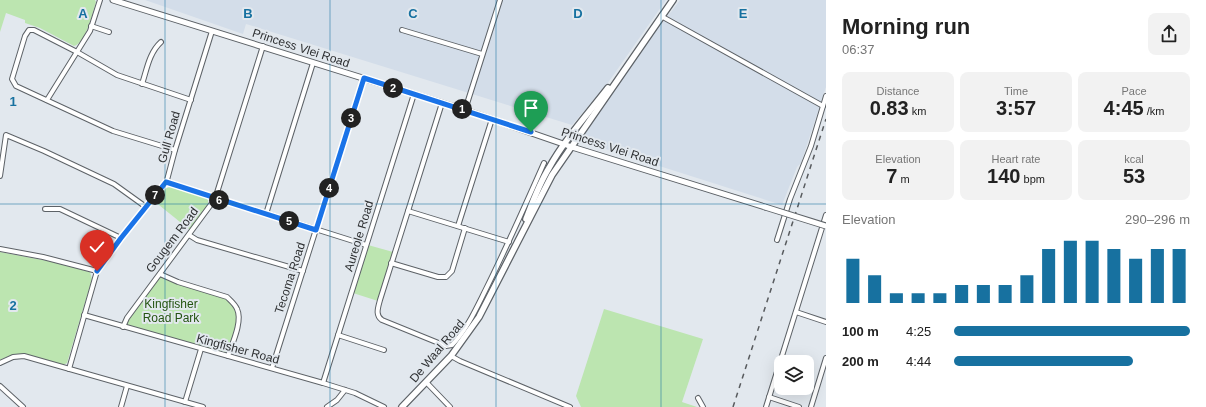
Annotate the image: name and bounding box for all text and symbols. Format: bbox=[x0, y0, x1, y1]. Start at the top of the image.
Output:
text: A bbox=[78, 6, 88, 21]
text: B bbox=[243, 6, 253, 21]
text: C bbox=[408, 6, 418, 21]
text: D bbox=[573, 6, 583, 21]
text: E bbox=[739, 6, 748, 21]
button: share bbox=[1148, 13, 1190, 55]
text: Morning run bbox=[842, 14, 970, 39]
street label: Princess Vlei Road bbox=[251, 26, 351, 70]
text: 06:37 bbox=[842, 42, 875, 57]
pin: 2 bbox=[383, 78, 403, 98]
text: 2 bbox=[390, 82, 396, 94]
text: Distance bbox=[877, 85, 919, 97]
text: Time bbox=[1004, 85, 1028, 97]
text: Pace bbox=[1121, 85, 1147, 97]
pin bbox=[514, 91, 548, 132]
text: 1 bbox=[9, 94, 17, 109]
icon: arrive bbox=[520, 97, 542, 119]
text: 0.83 bbox=[870, 97, 909, 119]
text: 3:57 bbox=[996, 97, 1036, 119]
text: 4:45 bbox=[1104, 97, 1144, 119]
pin: 1 bbox=[452, 99, 472, 119]
text: 1 bbox=[459, 103, 465, 115]
text: km bbox=[909, 105, 926, 117]
text: /km bbox=[1144, 105, 1164, 117]
pin: 3 bbox=[341, 108, 361, 128]
street label: Gull Road bbox=[155, 109, 183, 165]
text: 3 bbox=[348, 112, 354, 124]
street label: Princess Vlei Road bbox=[560, 125, 660, 169]
text: Elevation bbox=[875, 153, 921, 165]
text: Heart rate bbox=[992, 153, 1040, 165]
text: kcal bbox=[1124, 153, 1144, 165]
text: 7 bbox=[886, 165, 897, 187]
text: 140 bbox=[987, 165, 1020, 187]
text: 53 bbox=[1123, 165, 1145, 187]
text: m bbox=[897, 173, 910, 185]
text: bpm bbox=[1020, 173, 1045, 185]
pin: 4 bbox=[319, 178, 339, 198]
text: 4 bbox=[326, 182, 332, 194]
pin: 7 bbox=[145, 185, 165, 205]
text: 7 bbox=[152, 189, 158, 201]
pin: 6 bbox=[209, 190, 229, 210]
text: 6 bbox=[216, 194, 222, 206]
street label: Aureole Road bbox=[342, 199, 376, 273]
street label: Gougem Road bbox=[143, 205, 201, 275]
pin: 5 bbox=[279, 211, 299, 231]
text: Elevation bbox=[842, 212, 895, 227]
text: 290–296 m bbox=[1125, 212, 1190, 227]
text: 5 bbox=[286, 215, 292, 227]
pin bbox=[80, 230, 114, 271]
icon: check bbox=[86, 236, 108, 258]
street label: Tecoma Road bbox=[272, 241, 308, 315]
park label: Kingfisher Road Park bbox=[143, 297, 200, 325]
text: 2 bbox=[9, 298, 17, 313]
street label: De Waal Road bbox=[407, 317, 467, 385]
text: 100 m bbox=[842, 324, 879, 339]
text: 4:25 bbox=[906, 324, 931, 339]
street label: Kingfisher Road bbox=[195, 331, 281, 367]
text: 200 m bbox=[842, 354, 879, 369]
text: 4:44 bbox=[906, 354, 931, 369]
map controls bbox=[774, 355, 814, 395]
button: layers bbox=[774, 355, 814, 395]

